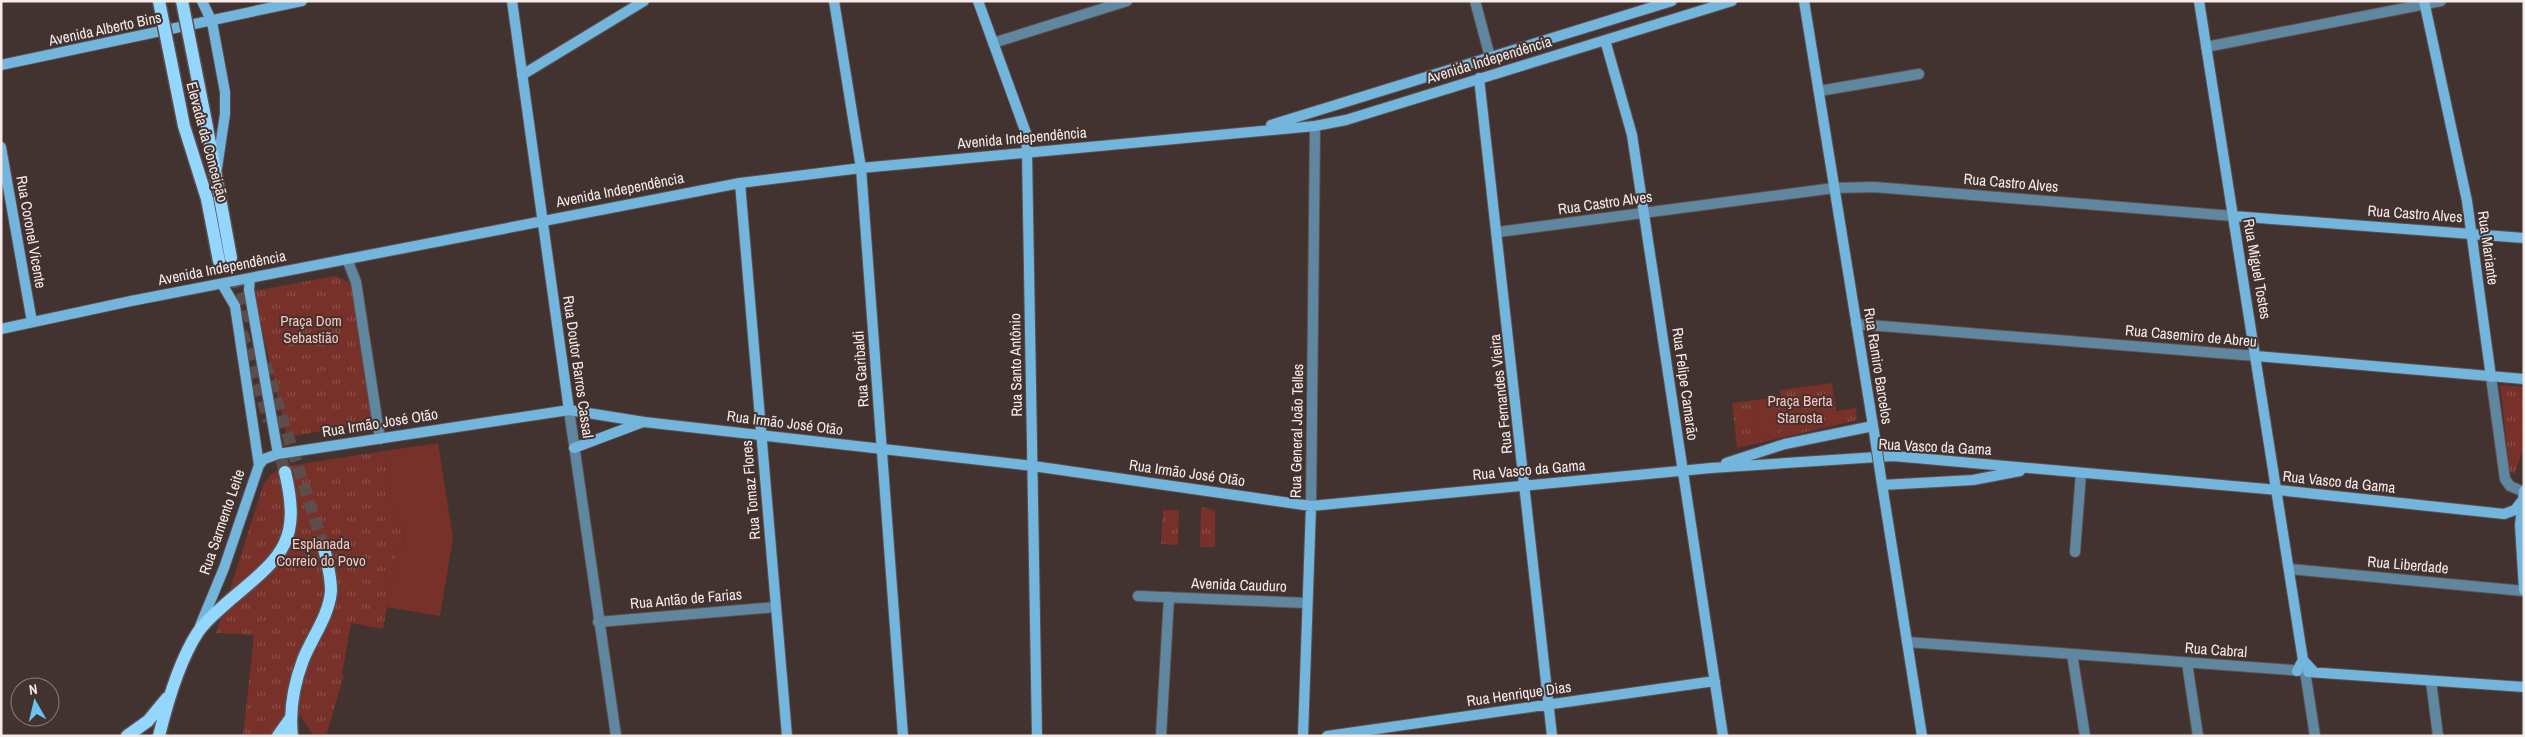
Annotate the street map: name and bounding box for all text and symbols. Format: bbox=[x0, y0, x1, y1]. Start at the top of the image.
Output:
street label: Avenida Alberto Bins bbox=[46, 6, 163, 51]
street label: Avenida Independência bbox=[1423, 30, 1554, 89]
street label: Elevada da Conceição bbox=[181, 79, 234, 205]
street label: Avenida Independência bbox=[955, 121, 1088, 154]
street label: Avenida Independência bbox=[553, 167, 686, 212]
street label: Rua Castro Alves bbox=[1963, 168, 2059, 197]
street label: Rua Coronel Vicente bbox=[11, 174, 52, 290]
street label: Rua Castro Alves bbox=[1556, 185, 1653, 220]
street label: Rua Castro Alves bbox=[2367, 200, 2463, 227]
street label: Rua Mariante bbox=[2473, 210, 2504, 286]
street label: Rua Miguel Tostes bbox=[2238, 217, 2277, 321]
street label: Avenida Independência bbox=[155, 245, 288, 290]
street label: Rua Doutor Barros Cassal bbox=[558, 294, 599, 439]
street label: Rua Ramiro Barcelos bbox=[1859, 306, 1898, 426]
park label: Praça Dom Sebastião bbox=[280, 310, 342, 348]
street label: Rua Santo Antônio bbox=[1004, 313, 1027, 417]
street label: Rua Casemiro de Abreu bbox=[2124, 319, 2258, 352]
street label: Rua Felipe Camarão bbox=[1667, 326, 1704, 442]
street label: Rua Garibaldi bbox=[847, 330, 874, 408]
street label: Rua Fernandes Vieira bbox=[1484, 333, 1517, 455]
street label: Rua General João Telles bbox=[1285, 364, 1308, 498]
park label: Praça Berta Starosta bbox=[1768, 390, 1833, 428]
street label: Rua Irmão José Otão bbox=[321, 403, 439, 442]
street label: Rua Irmão José Otão bbox=[726, 405, 845, 440]
street label: Rua Vasco da Gama bbox=[1878, 433, 1992, 460]
street label: Rua Tomaz Flores bbox=[736, 440, 765, 541]
street label: Rua Irmão José Otão bbox=[1128, 454, 1247, 491]
street label: Rua Vasco da Gama bbox=[1472, 454, 1586, 485]
street label: Rua Vasco da Gama bbox=[2282, 465, 2397, 498]
street label: Rua Sarmento Leite bbox=[194, 466, 249, 577]
park label: Esplanada Correio do Povo bbox=[276, 533, 366, 571]
street label: Rua Liberdade bbox=[2367, 550, 2450, 579]
street label: Avenida Cauduro bbox=[1190, 572, 1287, 597]
street label: Rua Antão de Farias bbox=[629, 583, 743, 614]
street label: Rua Cabral bbox=[2184, 637, 2248, 662]
street label: Rua Henrique Dias bbox=[1465, 676, 1573, 711]
north arrow bbox=[10, 677, 60, 727]
text: N bbox=[28, 680, 39, 699]

